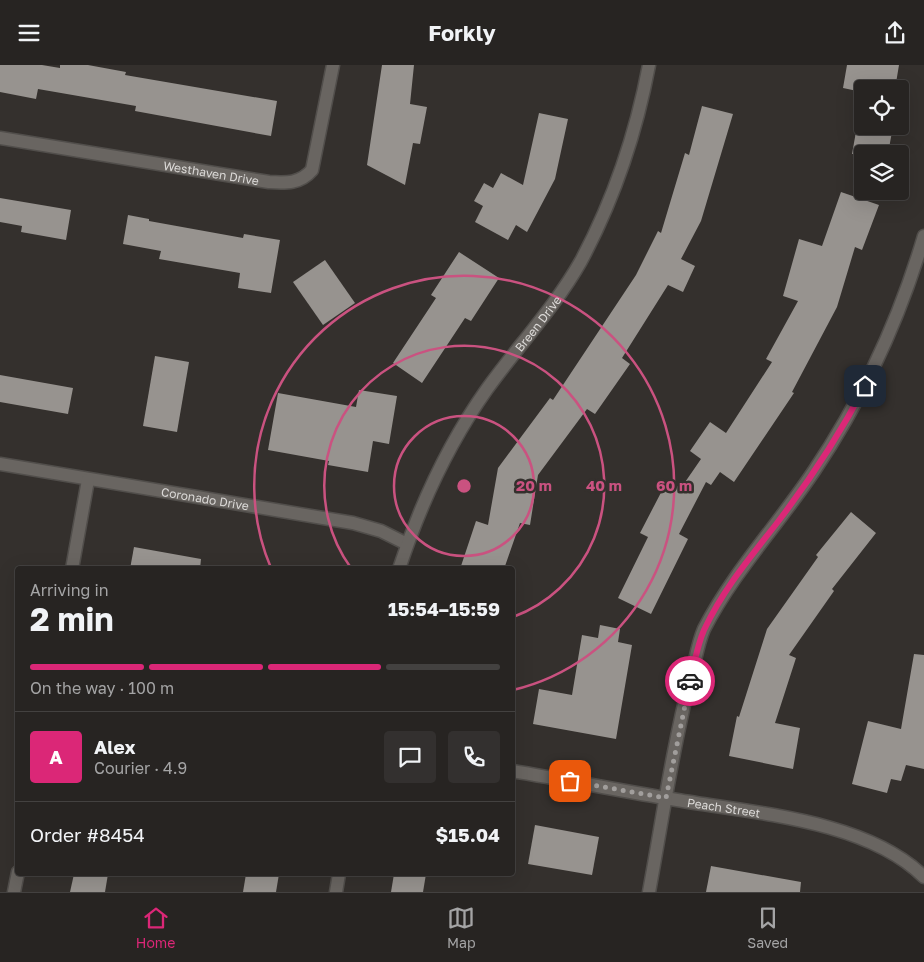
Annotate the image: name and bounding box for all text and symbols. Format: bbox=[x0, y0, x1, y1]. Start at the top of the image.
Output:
icon: menu bbox=[15, 19, 43, 47]
text: Forkly bbox=[428, 19, 496, 46]
icon: share bbox=[881, 19, 909, 47]
map controls bbox=[854, 80, 909, 200]
button: locate bbox=[854, 80, 909, 135]
button: layers bbox=[854, 145, 909, 200]
street label: Westhaven Drive bbox=[162, 157, 260, 188]
street label: Breen Drive bbox=[511, 292, 564, 354]
pin bbox=[844, 365, 886, 407]
icon: home bbox=[851, 372, 879, 400]
text: 20 m bbox=[516, 476, 552, 494]
text: 40 m bbox=[586, 476, 622, 494]
text: 60 m bbox=[656, 476, 692, 494]
centre of rings bbox=[455, 477, 473, 495]
street label: Coronado Drive bbox=[160, 484, 250, 513]
text: Arriving in bbox=[30, 580, 109, 600]
text: 15:54–15:59 bbox=[388, 597, 500, 620]
text: 2 min bbox=[30, 600, 114, 638]
courier bbox=[665, 656, 715, 706]
icon: car bbox=[676, 667, 704, 695]
text: On the way · 100 m bbox=[30, 678, 174, 698]
button: chat bbox=[384, 731, 436, 783]
button: phone bbox=[448, 731, 500, 783]
text: Alex bbox=[94, 735, 135, 758]
text: A bbox=[49, 745, 63, 768]
text: Courier · 4.9 bbox=[94, 758, 187, 778]
pin bbox=[549, 760, 591, 802]
icon: bag bbox=[556, 767, 584, 795]
street label: Peach Street bbox=[686, 794, 762, 820]
text: Order #8454 bbox=[30, 823, 145, 846]
text: $15.04 bbox=[436, 823, 500, 846]
tab: Home bbox=[136, 904, 175, 951]
tab: Map bbox=[447, 904, 476, 951]
tab: Saved bbox=[747, 904, 788, 951]

